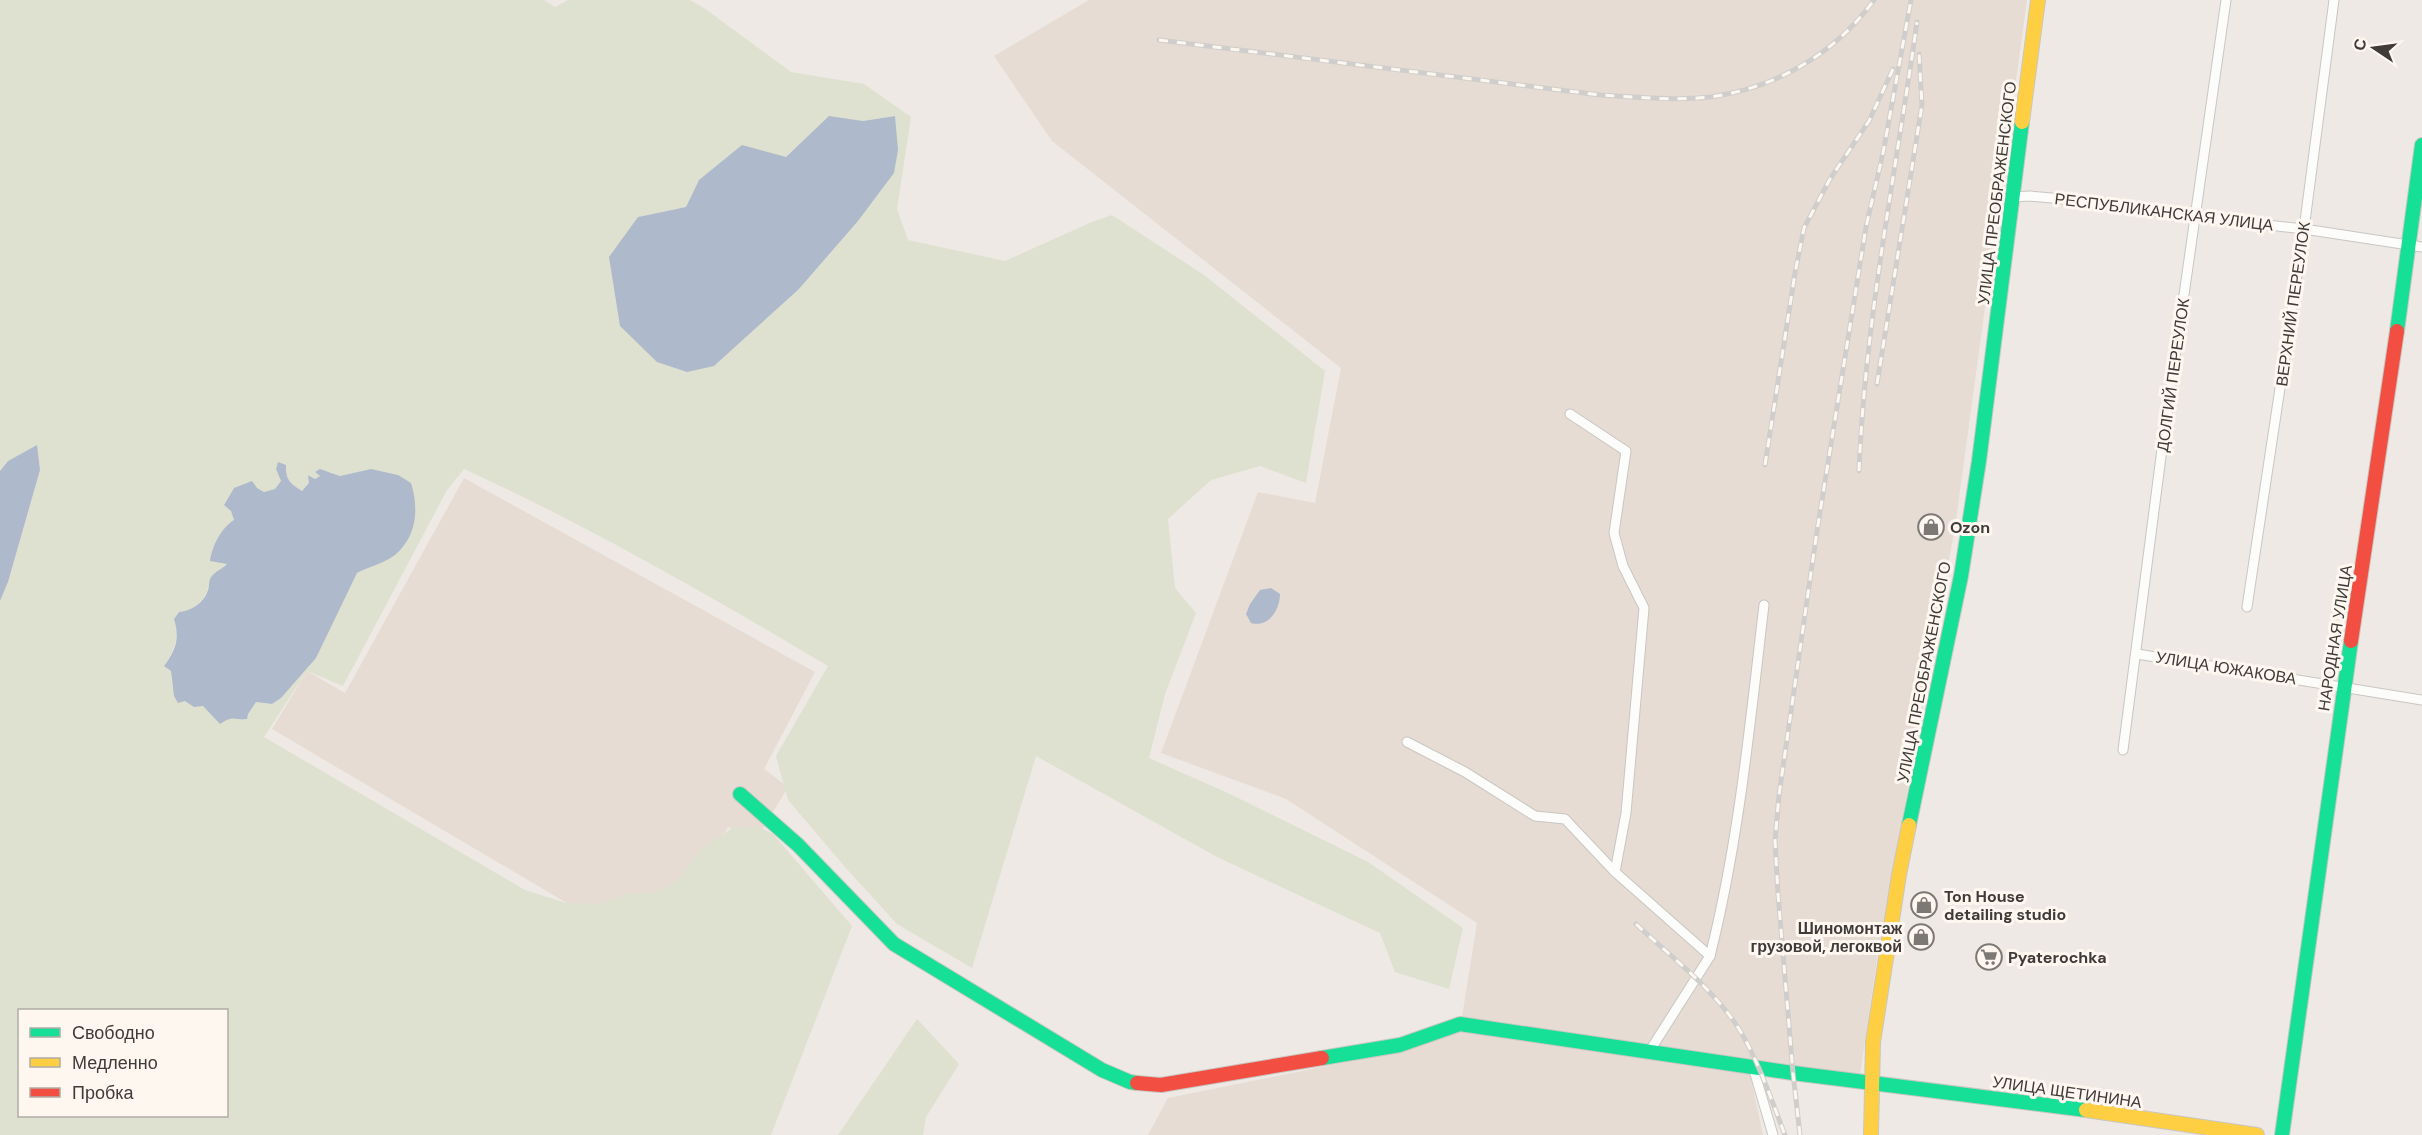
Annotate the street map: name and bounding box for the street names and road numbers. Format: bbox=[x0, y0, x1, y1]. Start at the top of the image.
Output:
street label: УЛИЦА ПРЕОБРАЖЕНСКОГО bbox=[1973, 80, 2021, 306]
street label: РЕСПУБЛИКАНСКАЯ УЛИЦА bbox=[2053, 188, 2275, 236]
street label: ВЕРХНИЙ ПЕРЕУЛОК bbox=[2271, 220, 2315, 388]
street label: ДОЛГИЙ ПЕРЕУЛОК bbox=[2152, 296, 2194, 453]
street label: УЛИЦА ПРЕОБРАЖЕНСКОГО bbox=[1892, 560, 1956, 784]
street label: НАРОДНАЯ УЛИЦА bbox=[2313, 563, 2357, 713]
street label: УЛИЦА ЮЖАКОВА bbox=[2154, 647, 2298, 690]
street label: УЛИЦА ЩЕТИНИНА bbox=[1991, 1071, 2143, 1113]

